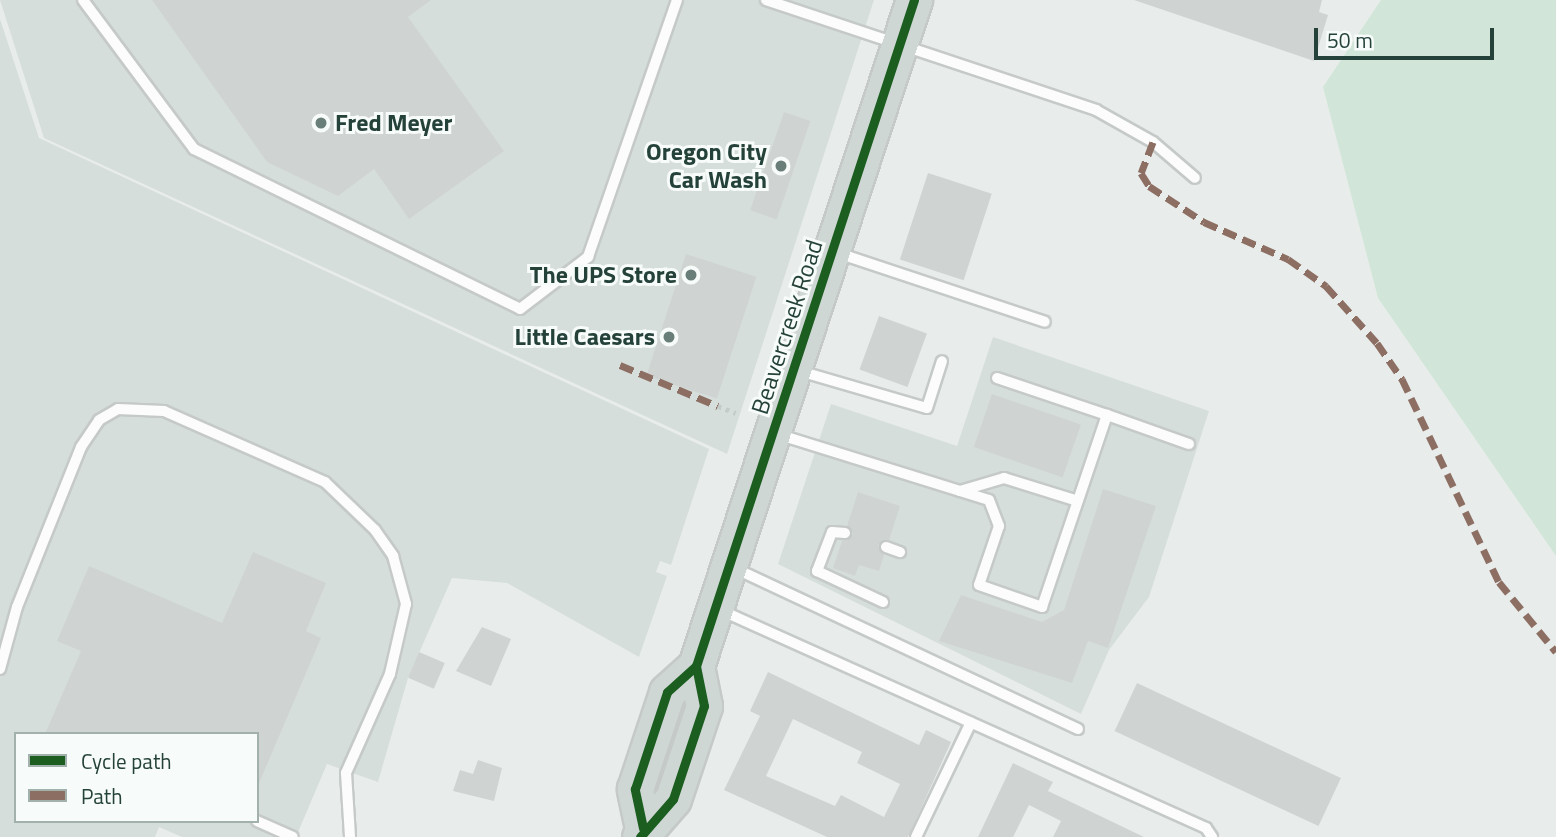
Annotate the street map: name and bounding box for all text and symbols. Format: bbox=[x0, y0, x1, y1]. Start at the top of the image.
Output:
scale bar bbox=[1318, 14, 1498, 58]
text: 50 m bbox=[1327, 24, 1373, 56]
place label: Fred Meyer bbox=[335, 109, 452, 137]
marker: Fred Meyer bbox=[313, 115, 329, 131]
place label: Oregon City Car Wash bbox=[646, 138, 767, 194]
marker: Oregon City Car Wash bbox=[773, 158, 789, 174]
street label: Beavercreek Road bbox=[745, 236, 829, 418]
place label: The UPS Store bbox=[530, 261, 677, 289]
marker: The UPS Store bbox=[683, 267, 699, 283]
place label: Little Caesars bbox=[515, 323, 655, 351]
marker: Little Caesars bbox=[661, 329, 677, 345]
legend bbox=[14, 732, 259, 823]
text: Cycle path bbox=[81, 745, 172, 777]
text: Path bbox=[81, 780, 123, 812]

